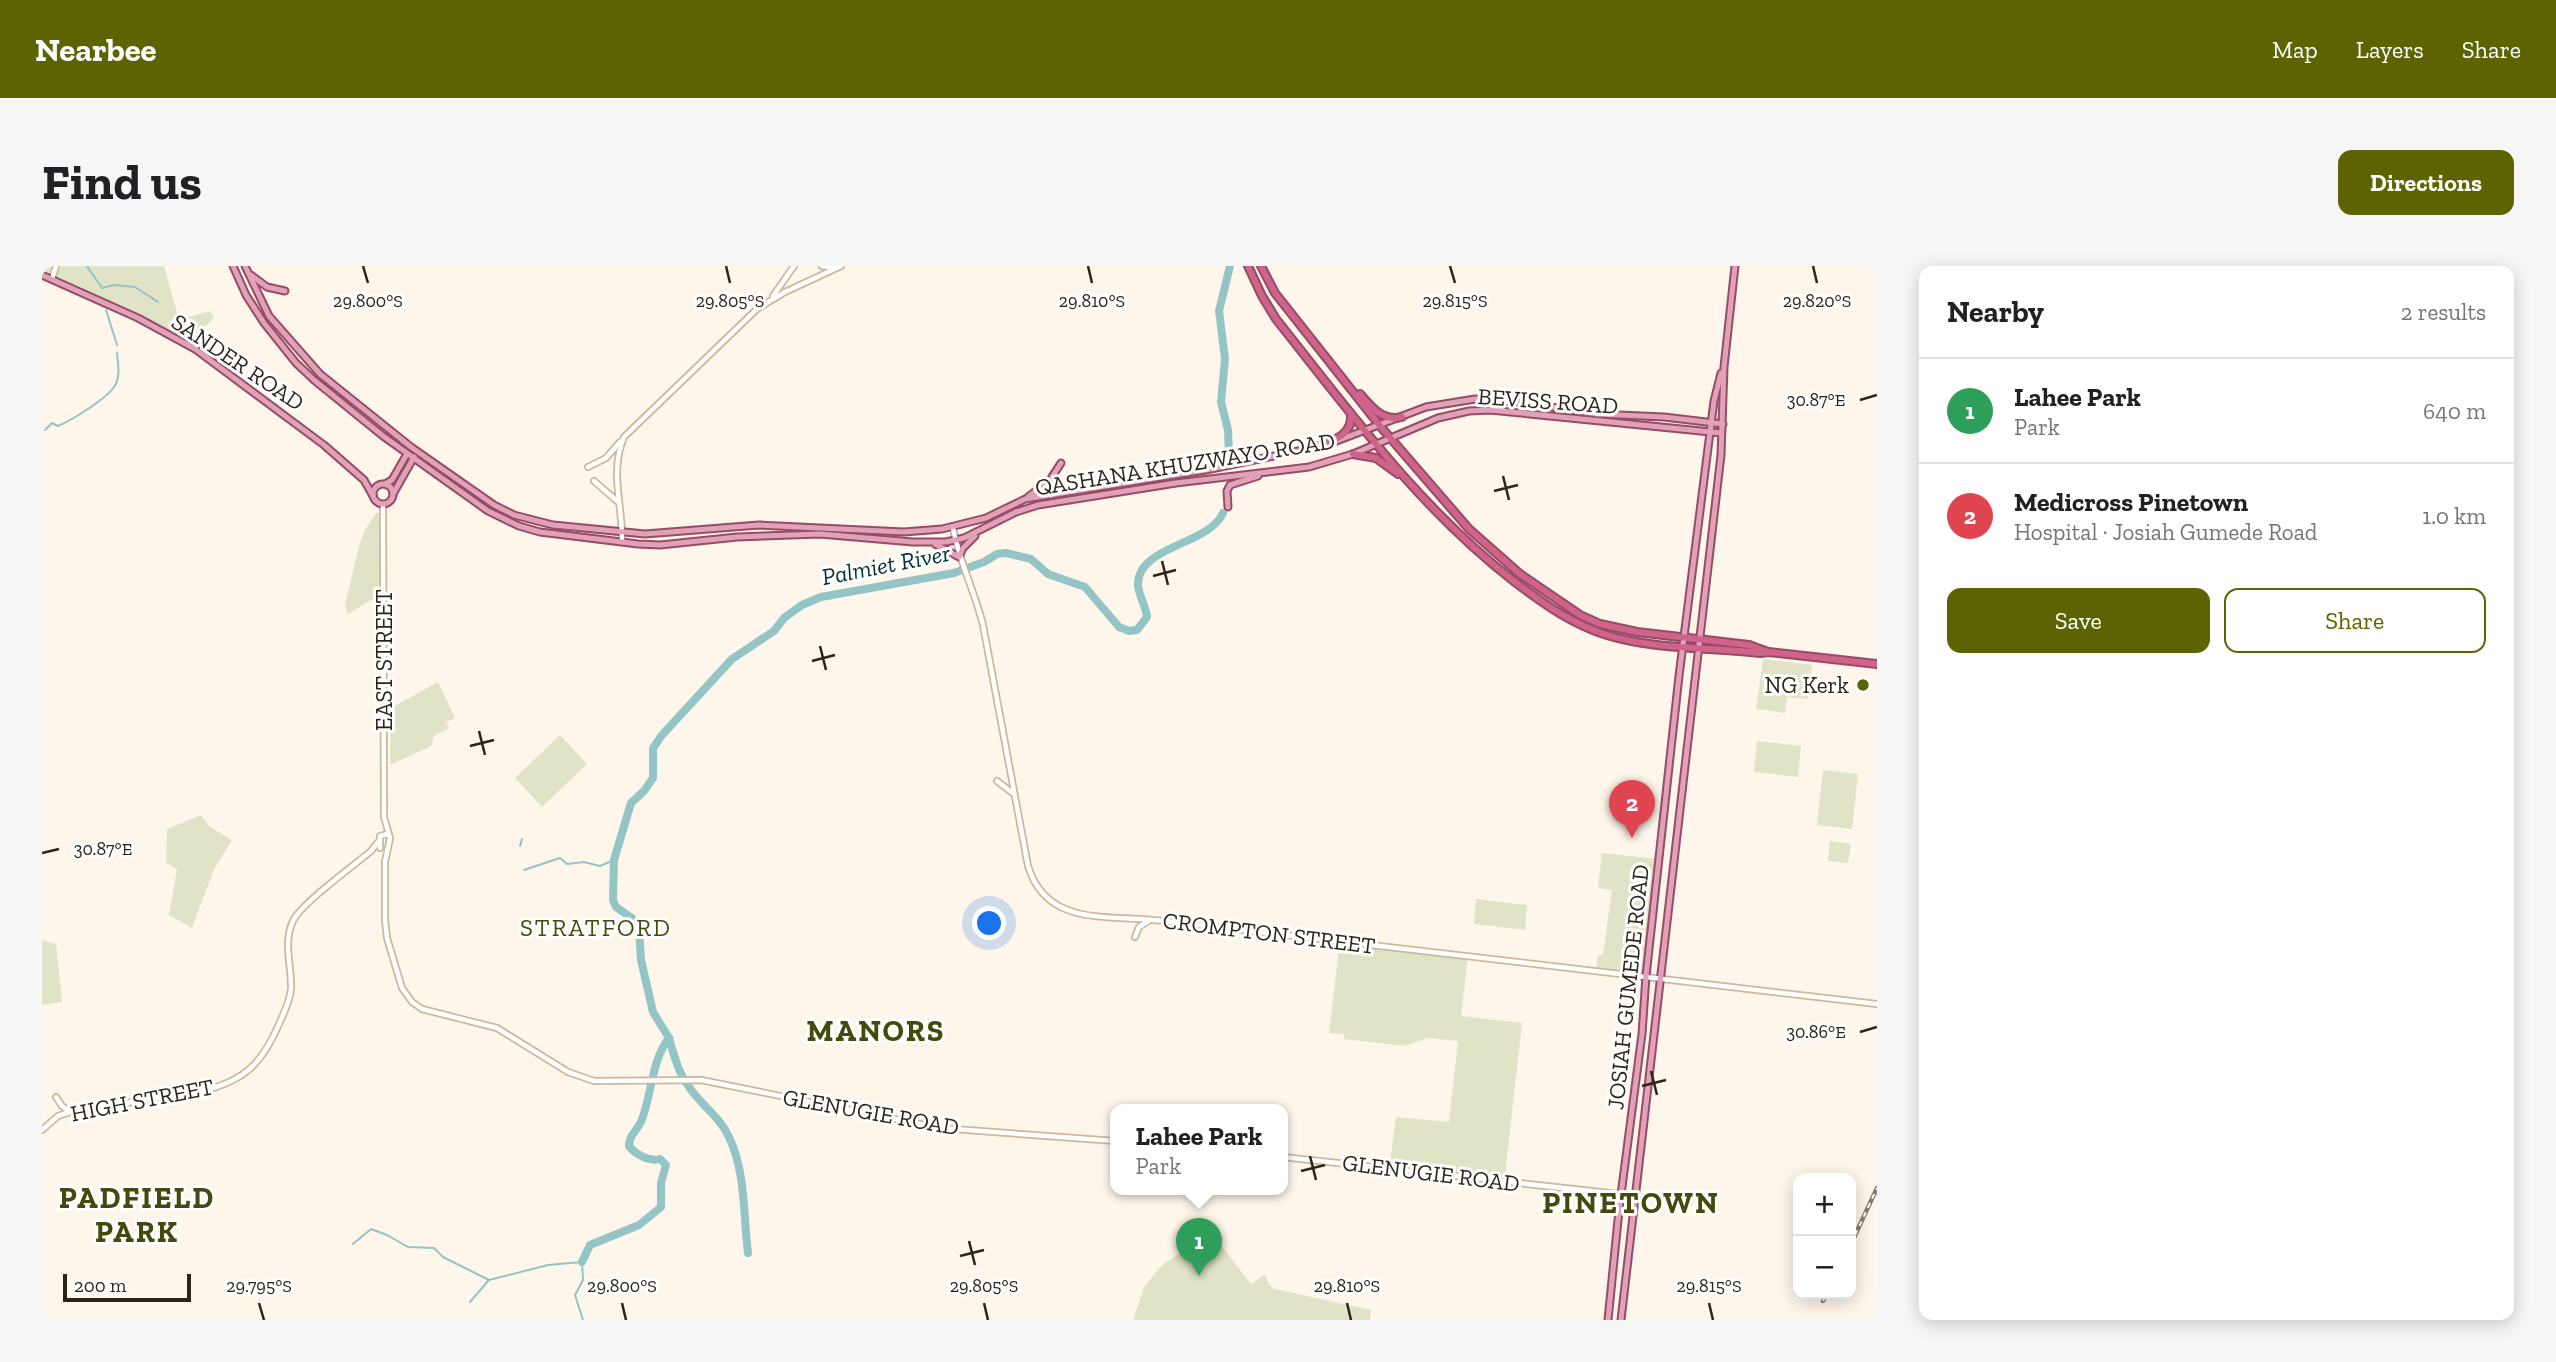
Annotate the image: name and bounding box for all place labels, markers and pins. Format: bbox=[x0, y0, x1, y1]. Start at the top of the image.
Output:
place label: NG Kerk bbox=[1765, 671, 1849, 699]
marker: NG Kerk bbox=[1855, 677, 1871, 693]
pin: 2 bbox=[1609, 780, 1655, 838]
pin: 1 bbox=[1176, 1218, 1222, 1276]

